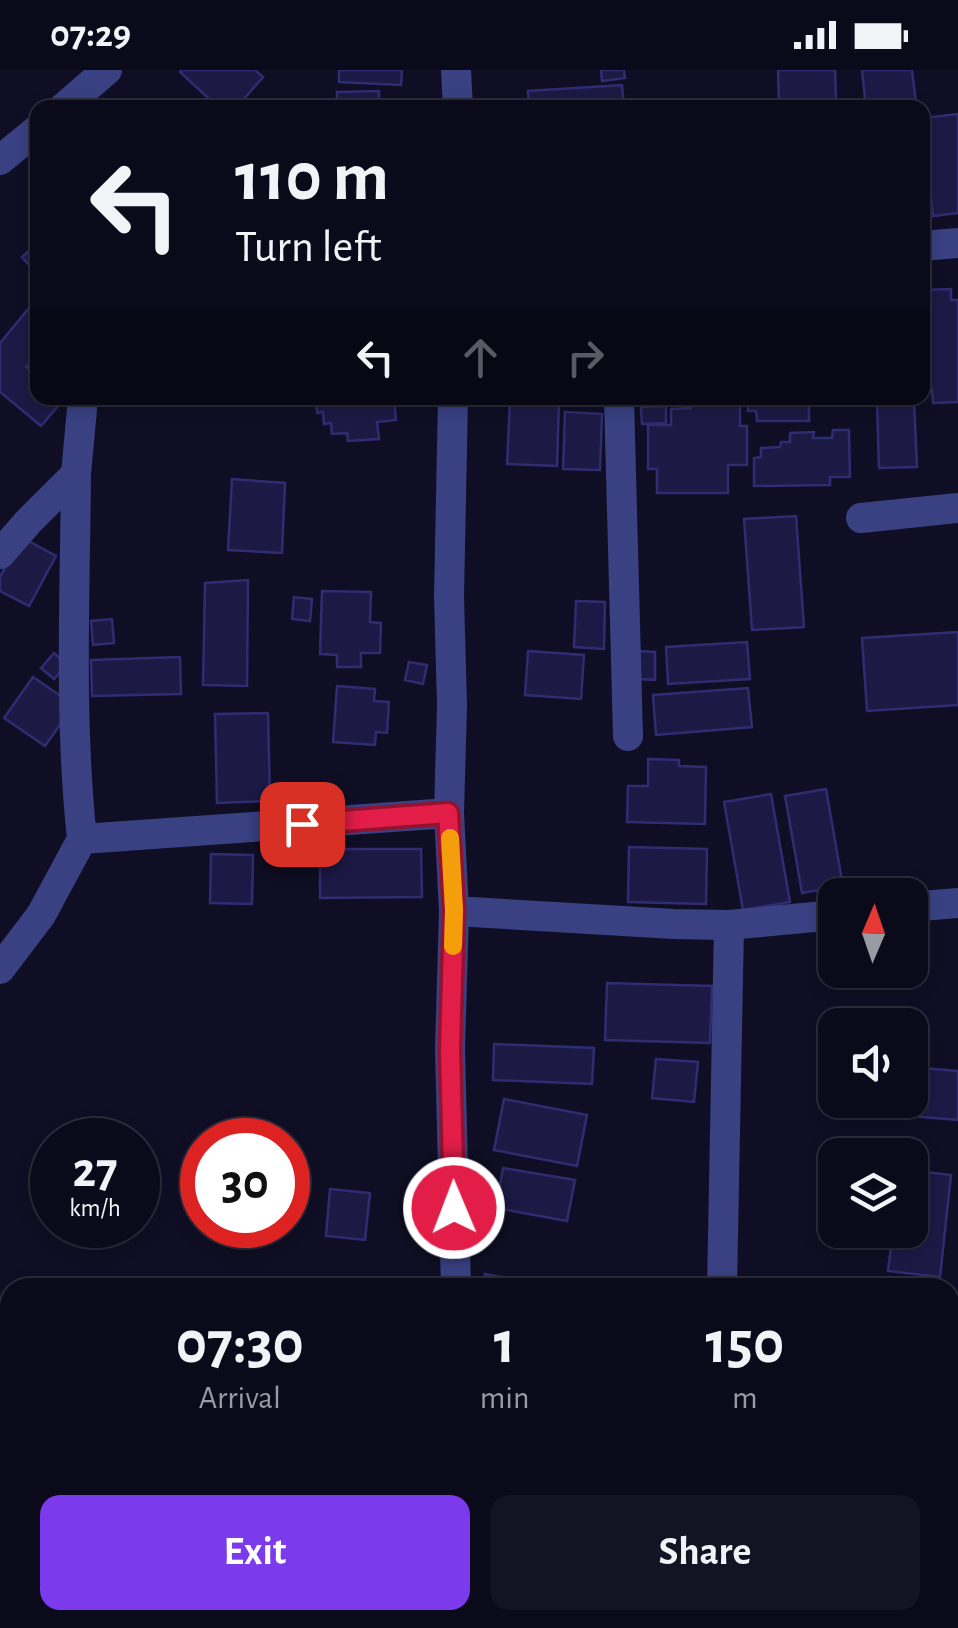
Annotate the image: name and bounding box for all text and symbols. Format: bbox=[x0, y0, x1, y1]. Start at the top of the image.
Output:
text: 07:29 bbox=[50, 16, 131, 54]
icon: left bbox=[70, 140, 200, 270]
text: 110 m bbox=[235, 143, 389, 213]
text: Turn left bbox=[235, 225, 382, 270]
icon: left bbox=[348, 330, 403, 385]
icon: ahead bbox=[453, 330, 508, 385]
icon: right bbox=[558, 330, 613, 385]
pin bbox=[260, 782, 345, 867]
icon: arrive bbox=[275, 797, 330, 852]
north arrow bbox=[818, 878, 928, 988]
map controls bbox=[818, 878, 928, 1248]
button: sound bbox=[818, 1008, 928, 1118]
speed limit sign: 30 bbox=[180, 1118, 310, 1248]
button: layers bbox=[818, 1138, 928, 1248]
text: 27 bbox=[72, 1146, 118, 1196]
position arrow bbox=[402, 1156, 506, 1260]
text: km/h bbox=[69, 1196, 121, 1221]
text: 07:30 bbox=[176, 1314, 304, 1374]
text: 1 bbox=[494, 1314, 515, 1374]
text: 150 bbox=[705, 1314, 784, 1374]
text: Arrival bbox=[199, 1382, 281, 1414]
text: min bbox=[480, 1382, 530, 1414]
text: m bbox=[732, 1382, 758, 1414]
button: Exit bbox=[40, 1495, 470, 1610]
button: Share bbox=[490, 1495, 920, 1610]

